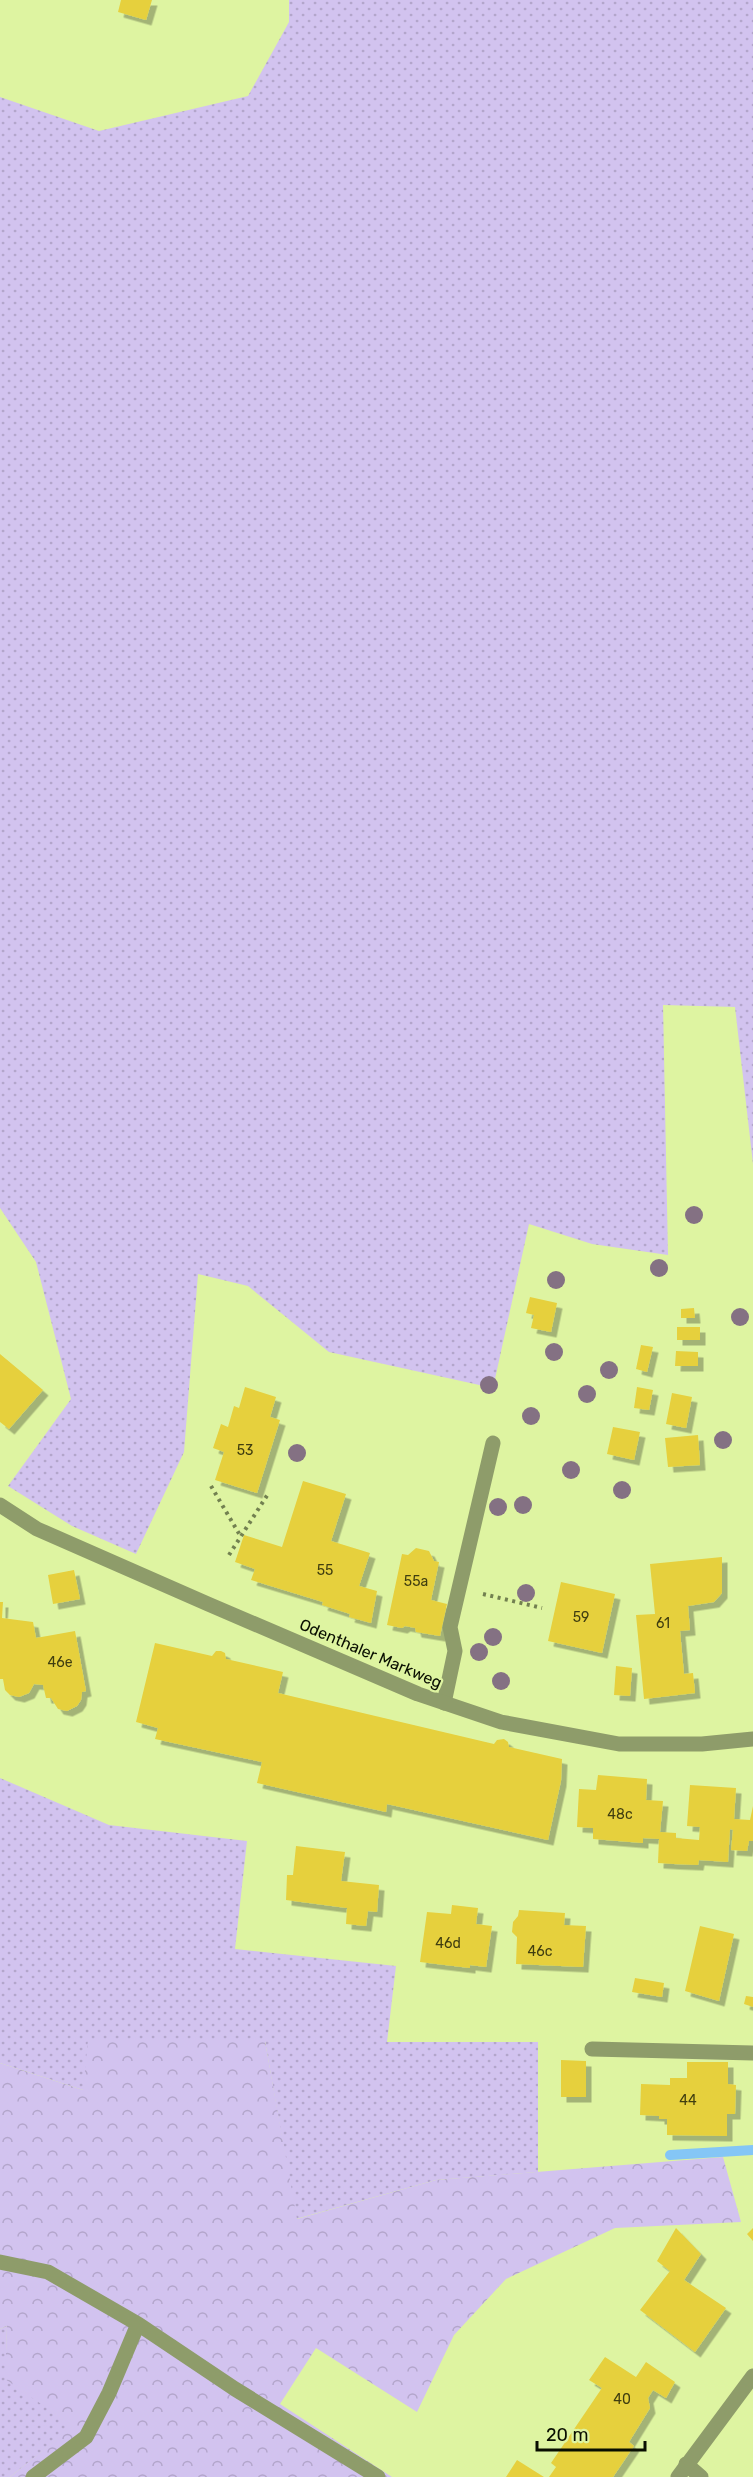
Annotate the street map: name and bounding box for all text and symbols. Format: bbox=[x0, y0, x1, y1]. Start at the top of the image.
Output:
house number: 53 bbox=[237, 1442, 253, 1459]
house number: 55 bbox=[317, 1562, 333, 1579]
house number: 55a bbox=[404, 1573, 428, 1590]
house number: 59 bbox=[573, 1609, 589, 1626]
street label: Odenthaler Markweg bbox=[297, 1615, 445, 1692]
house number: 61 bbox=[656, 1615, 670, 1632]
house number: 46e bbox=[48, 1654, 73, 1671]
house number: 48c bbox=[607, 1806, 633, 1823]
house number: 46d bbox=[435, 1935, 461, 1952]
house number: 46c bbox=[528, 1943, 553, 1960]
house number: 44 bbox=[679, 2092, 697, 2109]
house number: 40 bbox=[613, 2391, 631, 2408]
scale bar bbox=[537, 2414, 645, 2452]
text: 20 m bbox=[546, 2424, 588, 2446]

